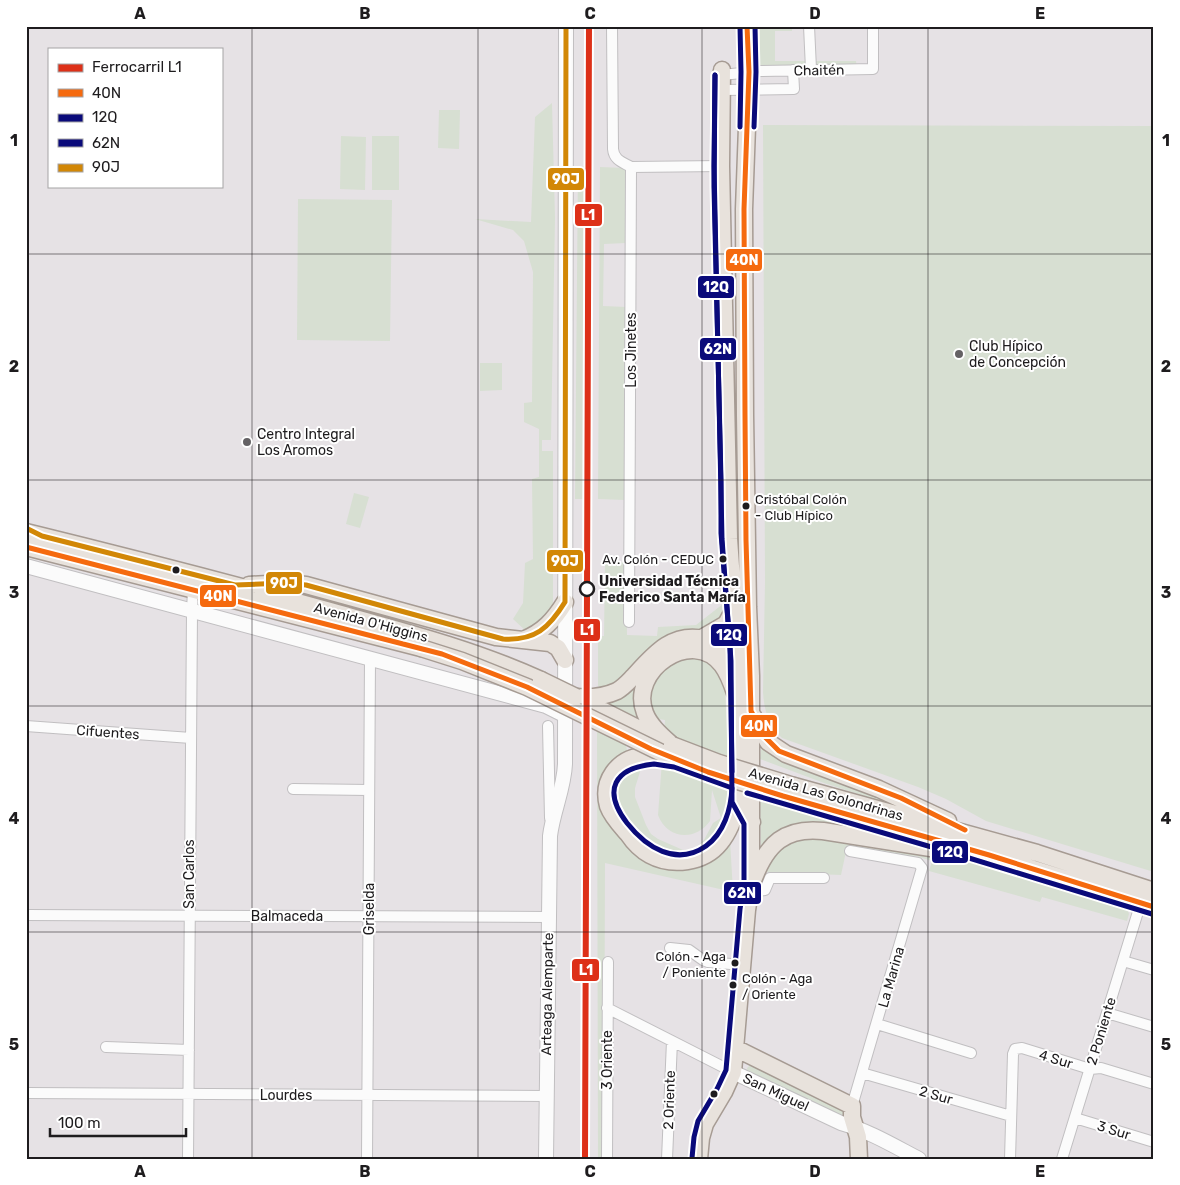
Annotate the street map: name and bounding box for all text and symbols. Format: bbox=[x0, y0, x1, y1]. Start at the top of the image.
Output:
text: A bbox=[134, 4, 146, 23]
text: B bbox=[359, 4, 371, 23]
text: C bbox=[584, 4, 596, 23]
text: D bbox=[809, 4, 821, 23]
text: E bbox=[1035, 4, 1045, 23]
legend bbox=[48, 48, 222, 188]
text: Ferrocarril L1 bbox=[92, 58, 182, 76]
street label: Chaitén bbox=[793, 62, 845, 79]
text: 40N bbox=[92, 84, 121, 102]
text: 12Q bbox=[92, 108, 117, 126]
text: 1 bbox=[10, 131, 18, 150]
text: 1 bbox=[1162, 131, 1170, 150]
text: 62N bbox=[92, 134, 120, 152]
text: 90J bbox=[92, 158, 120, 176]
line badge: 90J bbox=[547, 167, 585, 191]
text: 90J bbox=[552, 171, 580, 188]
line badge: L1 bbox=[574, 203, 603, 227]
text: L1 bbox=[581, 207, 595, 224]
line badge: 40N bbox=[725, 248, 763, 272]
text: 40N bbox=[729, 252, 759, 269]
line badge: 12Q bbox=[697, 275, 735, 299]
text: 12Q bbox=[703, 279, 729, 296]
street label: Los Jinetes bbox=[623, 312, 640, 388]
line badge: 62N bbox=[699, 337, 737, 361]
place label: Club Hípico de Concepción bbox=[969, 338, 1066, 371]
text: 62N bbox=[704, 341, 732, 358]
marker: Club Hípico de Concepción bbox=[953, 348, 965, 360]
text: 2 bbox=[9, 357, 19, 376]
text: 2 bbox=[1161, 357, 1171, 376]
place label: Centro Integral Los Aromos bbox=[257, 426, 355, 459]
marker: Centro Integral Los Aromos bbox=[241, 436, 253, 448]
place label: Cristóbal Colón - Club Hípico bbox=[755, 492, 847, 523]
marker: Cristóbal Colón - Club Hípico bbox=[741, 501, 751, 511]
line badge: 90J bbox=[546, 549, 584, 573]
place label: Av. Colón - CEDUC bbox=[602, 552, 714, 567]
text: 90J bbox=[551, 553, 579, 570]
marker: Av. Colón - CEDUC bbox=[718, 554, 728, 564]
unlabelled marker bbox=[171, 565, 181, 575]
line badge: 90J bbox=[265, 571, 303, 595]
place label: Universidad Técnica Federico Santa María bbox=[599, 573, 746, 606]
text: 90J bbox=[270, 575, 298, 592]
marker: Universidad Técnica Federico Santa María bbox=[579, 581, 595, 597]
text: 3 bbox=[9, 583, 19, 602]
text: 3 bbox=[1161, 583, 1171, 602]
line badge: 40N bbox=[199, 584, 237, 608]
text: 40N bbox=[203, 588, 233, 605]
street label: Avenida O'Higgins bbox=[312, 599, 430, 646]
line badge: L1 bbox=[573, 618, 601, 642]
text: L1 bbox=[580, 622, 594, 639]
line badge: 12Q bbox=[710, 623, 748, 647]
text: 12Q bbox=[716, 627, 742, 644]
line badge: 40N bbox=[740, 714, 778, 738]
text: 40N bbox=[744, 718, 774, 735]
street label: Cifuentes bbox=[76, 722, 140, 743]
street label: Avenida Las Golondrinas bbox=[747, 764, 905, 825]
text: 4 bbox=[9, 809, 20, 828]
text: 4 bbox=[1161, 809, 1172, 828]
street label: San Carlos bbox=[181, 839, 198, 909]
line badge: 12Q bbox=[931, 840, 969, 864]
text: 12Q bbox=[937, 844, 963, 861]
line badge: 62N bbox=[723, 881, 762, 905]
street label: Griselda bbox=[361, 883, 378, 935]
text: 62N bbox=[728, 885, 756, 902]
street label: Balmaceda bbox=[251, 908, 323, 925]
street label: Arteaga Alemparte bbox=[538, 932, 557, 1055]
street label: La Marina bbox=[875, 945, 908, 1010]
place label: Colón - Aga / Poniente bbox=[655, 949, 726, 980]
line badge: L1 bbox=[571, 958, 600, 982]
marker: Colón - Aga / Poniente bbox=[730, 958, 740, 968]
text: L1 bbox=[579, 962, 593, 979]
place label: Colón - Aga / Oriente bbox=[742, 971, 813, 1002]
marker: Colón - Aga / Oriente bbox=[728, 980, 738, 990]
street label: 2 Poniente bbox=[1083, 995, 1120, 1067]
street label: 3 Oriente bbox=[599, 1030, 616, 1090]
text: 5 bbox=[9, 1035, 19, 1054]
text: 5 bbox=[1161, 1035, 1171, 1054]
street label: 4 Sur bbox=[1037, 1046, 1076, 1073]
street label: 2 Oriente bbox=[660, 1070, 679, 1130]
street label: San Miguel bbox=[740, 1070, 812, 1115]
street label: 2 Sur bbox=[917, 1083, 955, 1109]
street label: Lourdes bbox=[260, 1087, 312, 1104]
unlabelled marker bbox=[709, 1089, 719, 1099]
scale bar bbox=[50, 1105, 186, 1137]
text: 100 m bbox=[58, 1114, 100, 1132]
street label: 3 Sur bbox=[1095, 1117, 1133, 1144]
text: A bbox=[134, 1162, 146, 1181]
text: B bbox=[359, 1162, 371, 1181]
text: C bbox=[584, 1162, 596, 1181]
text: D bbox=[809, 1162, 821, 1181]
text: E bbox=[1035, 1162, 1045, 1181]

